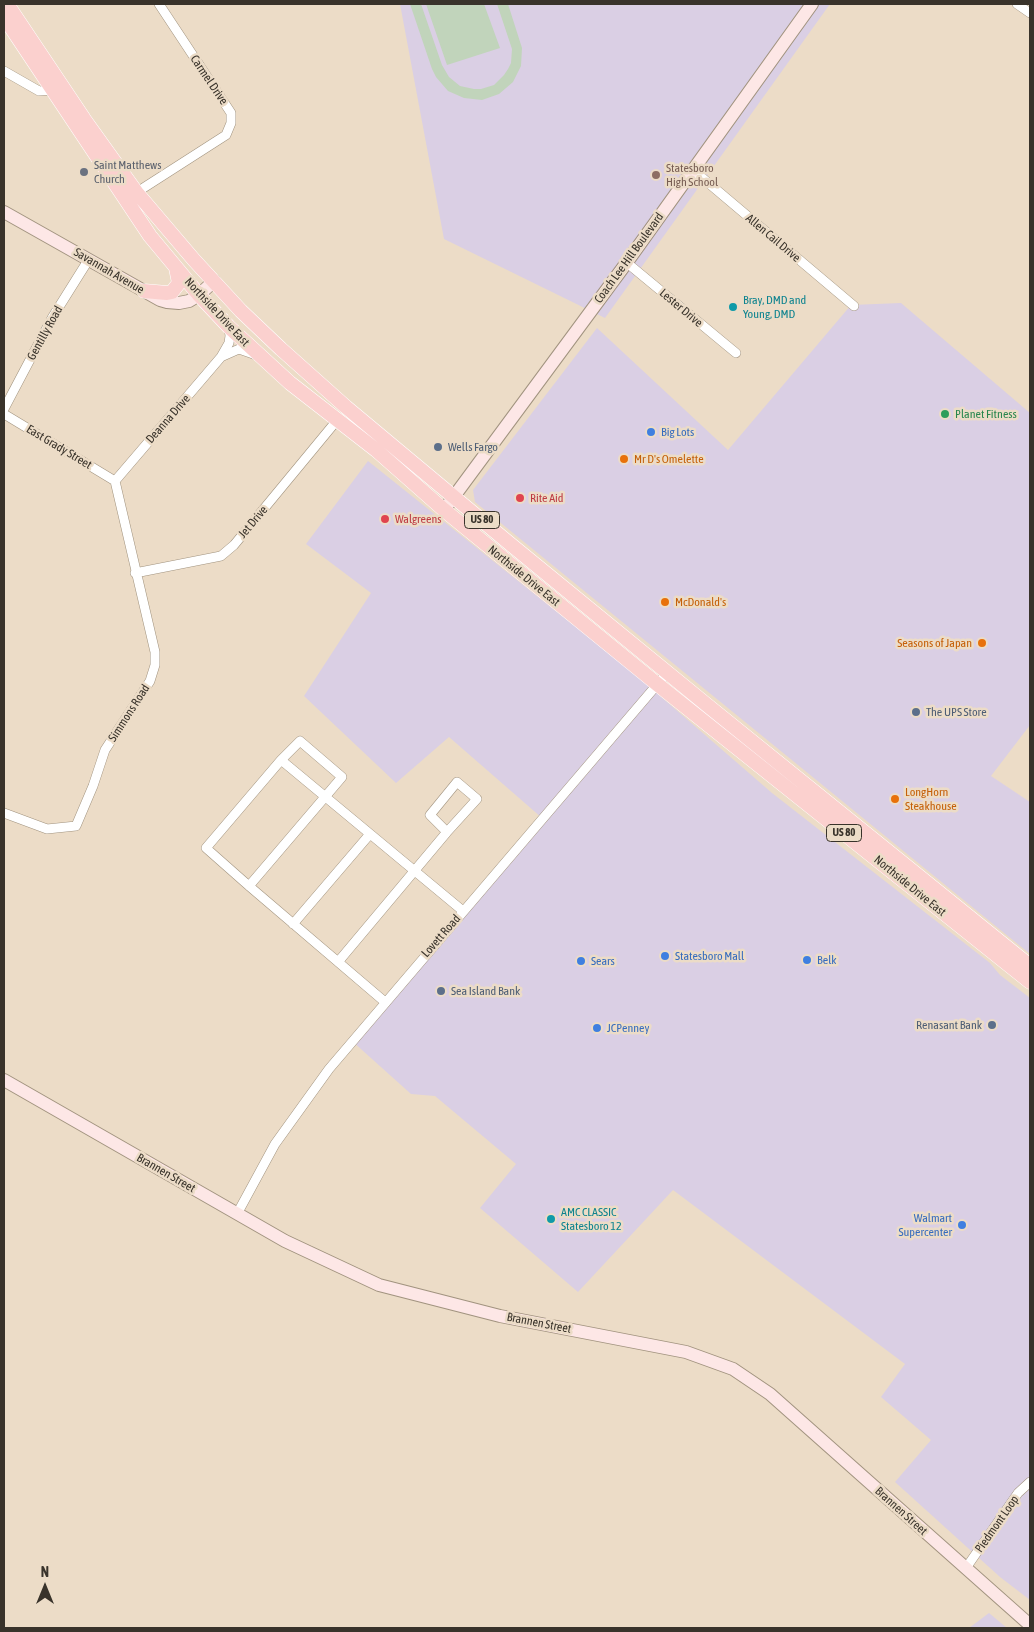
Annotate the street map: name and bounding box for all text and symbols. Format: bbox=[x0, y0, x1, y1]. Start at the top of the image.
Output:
street label: Carmel Drive bbox=[187, 52, 231, 108]
place label: Saint Matthews Church bbox=[94, 158, 161, 186]
place label: Statesboro High School bbox=[666, 161, 718, 189]
marker: Saint Matthews Church bbox=[78, 166, 90, 178]
marker: Statesboro High School bbox=[650, 169, 662, 181]
street label: Coach Lee Hill Boulevard bbox=[591, 210, 667, 306]
street label: Allen Cail Drive bbox=[743, 211, 803, 265]
street label: Savannah Avenue bbox=[71, 245, 147, 297]
street label: Northside Drive East bbox=[182, 275, 252, 349]
street label: Lester Drive bbox=[657, 286, 705, 330]
place label: Bray, DMD and Young, DMD bbox=[743, 293, 806, 321]
marker: Bray, DMD and Young, DMD bbox=[727, 301, 739, 313]
street label: Gentilly Road bbox=[24, 303, 66, 363]
street label: Deanna Drive bbox=[143, 392, 193, 446]
place label: Planet Fitness bbox=[955, 407, 1017, 421]
marker: Planet Fitness bbox=[939, 408, 951, 420]
street label: East Grady Street bbox=[24, 422, 94, 472]
place label: Big Lots bbox=[661, 425, 694, 439]
marker: Big Lots bbox=[645, 426, 657, 438]
place label: Wells Fargo bbox=[448, 440, 498, 454]
marker: Wells Fargo bbox=[432, 441, 444, 453]
place label: Mr D's Omelette bbox=[634, 452, 704, 466]
marker: Mr D's Omelette bbox=[618, 453, 630, 465]
place label: Rite Aid bbox=[530, 491, 564, 505]
marker: Rite Aid bbox=[514, 492, 526, 504]
street label: Jet Drive bbox=[235, 503, 271, 541]
place label: Walgreens bbox=[395, 512, 442, 526]
road number: US 80 bbox=[464, 512, 500, 528]
marker: Walgreens bbox=[379, 513, 391, 525]
street label: Northside Drive East bbox=[485, 543, 563, 609]
place label: McDonald's bbox=[675, 595, 726, 609]
marker: McDonald's bbox=[659, 596, 671, 608]
place label: Seasons of Japan bbox=[897, 636, 972, 650]
marker: Seasons of Japan bbox=[976, 637, 988, 649]
street label: Simmons Road bbox=[105, 682, 153, 744]
place label: The UPS Store bbox=[926, 705, 987, 719]
marker: The UPS Store bbox=[910, 706, 922, 718]
place label: LongHorn Steakhouse bbox=[905, 785, 957, 813]
marker: LongHorn Steakhouse bbox=[889, 793, 901, 805]
road number: US 80 bbox=[826, 824, 862, 841]
street label: Northside Drive East bbox=[871, 853, 949, 919]
street label: Lovett Road bbox=[419, 912, 463, 960]
place label: Statesboro Mall bbox=[675, 949, 744, 963]
marker: Statesboro Mall bbox=[659, 950, 671, 962]
place label: Belk bbox=[817, 953, 837, 967]
place label: Sears bbox=[591, 954, 615, 968]
marker: Belk bbox=[801, 954, 813, 966]
marker: Sears bbox=[575, 955, 587, 967]
place label: Sea Island Bank bbox=[451, 984, 520, 998]
marker: Sea Island Bank bbox=[435, 985, 447, 997]
place label: Renasant Bank bbox=[916, 1018, 982, 1032]
marker: Renasant Bank bbox=[986, 1019, 998, 1031]
place label: JCPenney bbox=[607, 1021, 649, 1035]
marker: JCPenney bbox=[591, 1022, 603, 1034]
street label: Brannen Street bbox=[134, 1150, 198, 1196]
place label: AMC CLASSIC Statesboro 12 bbox=[561, 1205, 622, 1233]
place label: Walmart Supercenter bbox=[898, 1211, 952, 1239]
marker: AMC CLASSIC Statesboro 12 bbox=[545, 1213, 557, 1225]
marker: Walmart Supercenter bbox=[956, 1219, 968, 1231]
street label: Brannen Street bbox=[506, 1310, 572, 1336]
street label: Brannen Street bbox=[872, 1484, 930, 1538]
street label: Piedmont Loop bbox=[972, 1493, 1022, 1555]
north arrow bbox=[20, 1562, 70, 1612]
text: N bbox=[41, 1564, 49, 1580]

